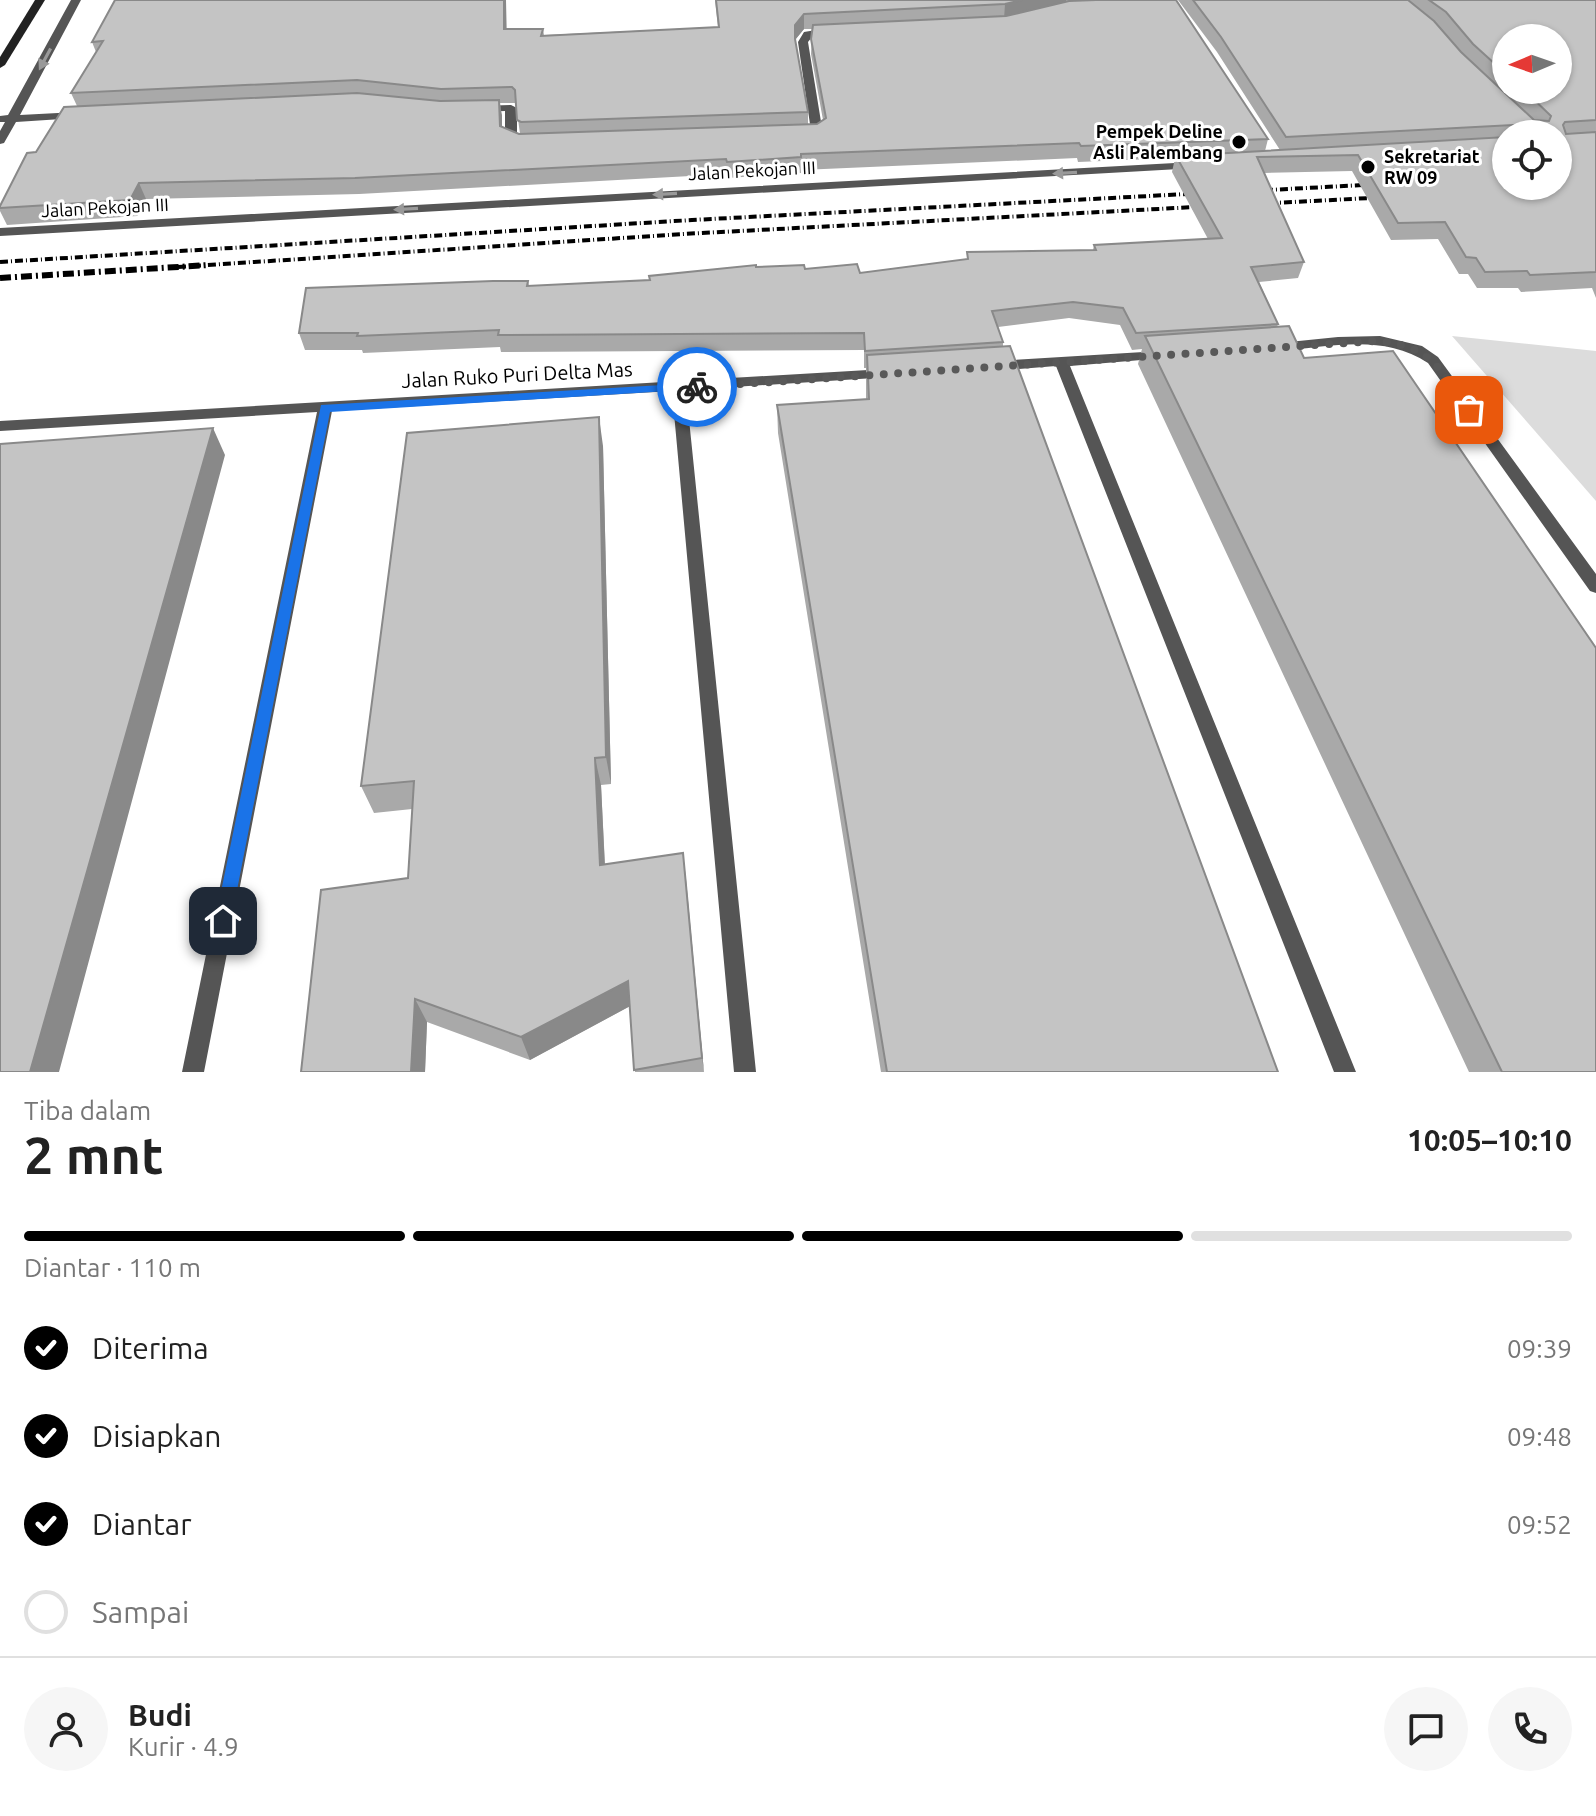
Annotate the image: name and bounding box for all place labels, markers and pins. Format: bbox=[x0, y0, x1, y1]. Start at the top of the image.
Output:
place label: Pempek Deline Asli Palembang bbox=[1093, 121, 1223, 162]
marker: Pempek Deline Asli Palembang bbox=[1230, 133, 1248, 151]
place label: Sekretariat RW 09 bbox=[1384, 146, 1480, 187]
marker: Sekretariat RW 09 bbox=[1359, 158, 1377, 176]
pin bbox=[1435, 376, 1503, 444]
pin bbox=[189, 887, 257, 955]

